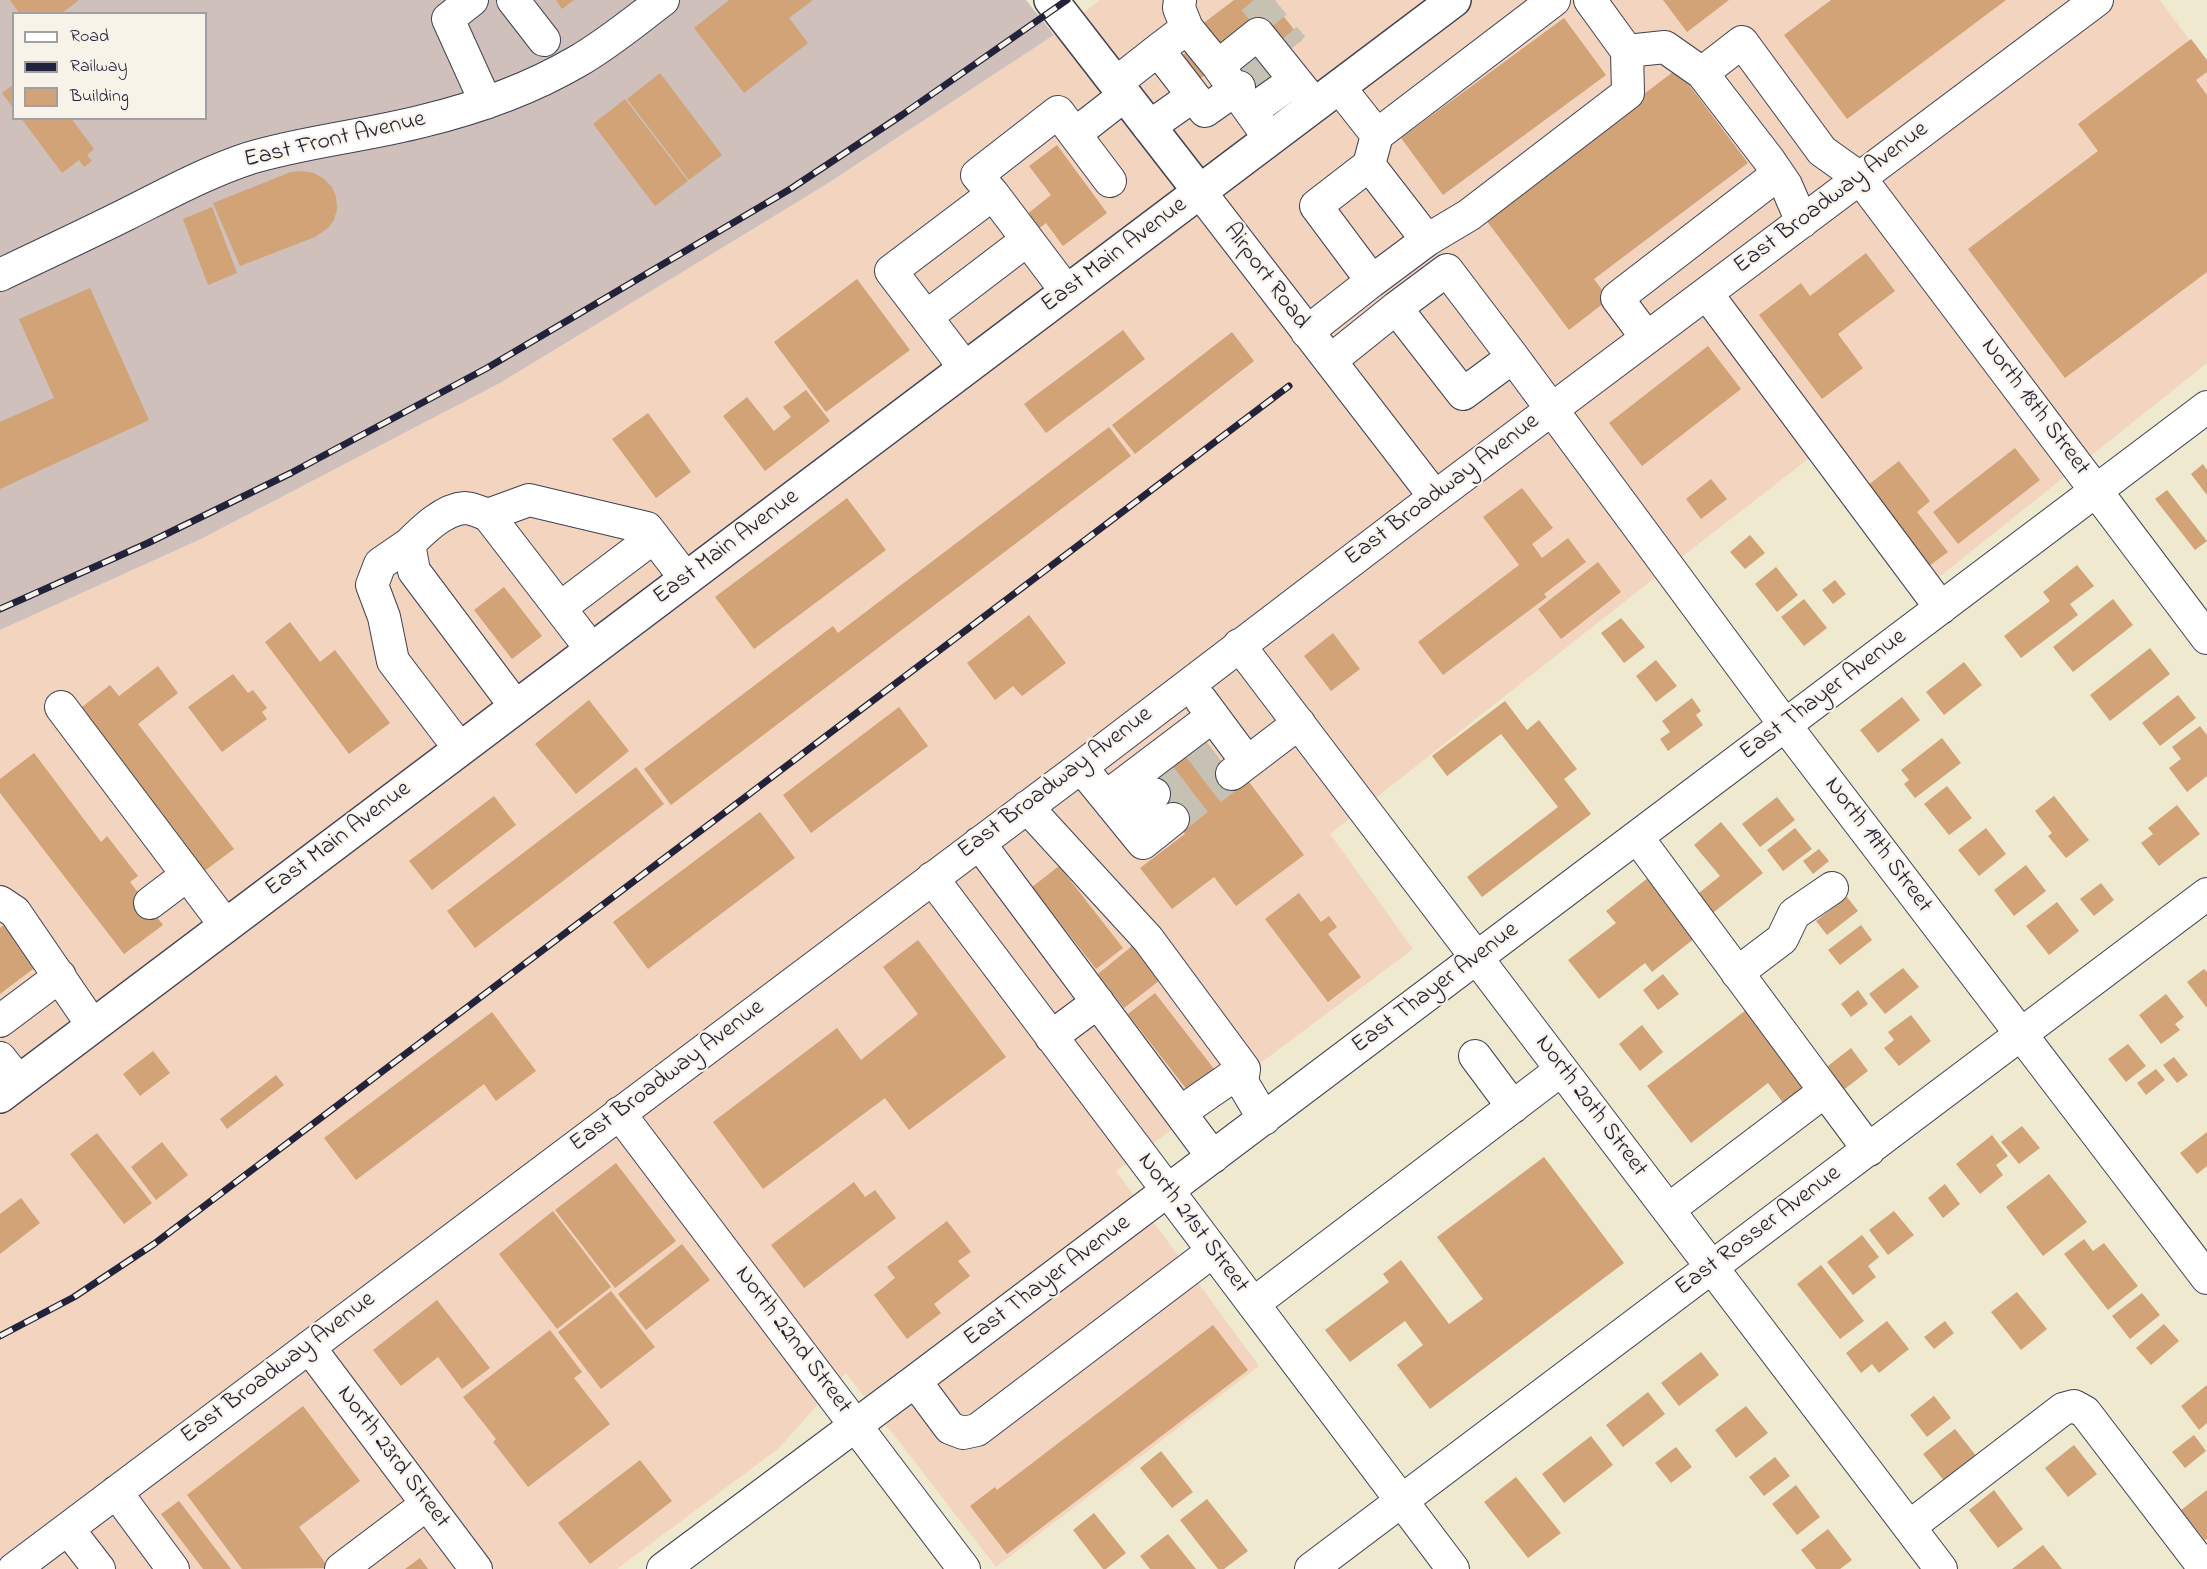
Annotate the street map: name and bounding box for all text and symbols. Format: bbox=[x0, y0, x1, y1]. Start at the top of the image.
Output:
legend bbox=[12, 12, 207, 120]
text: Road bbox=[70, 24, 109, 50]
text: Railway bbox=[70, 54, 127, 80]
text: Building bbox=[70, 84, 129, 110]
street label: East Front Avenue bbox=[242, 106, 428, 176]
street label: East Broadway Avenue bbox=[1729, 116, 1935, 282]
street label: East Main Avenue bbox=[1036, 192, 1194, 320]
street label: Airport Road bbox=[1216, 218, 1314, 336]
street label: North 18th Street bbox=[1973, 334, 2095, 482]
street label: East Broadway Avenue bbox=[1340, 408, 1546, 574]
street label: East Main Avenue bbox=[648, 484, 806, 612]
street label: East Thayer Avenue bbox=[1735, 624, 1913, 768]
street label: East Broadway Avenue bbox=[953, 701, 1159, 867]
street label: North 19th Street bbox=[1817, 772, 1937, 920]
street label: East Main Avenue bbox=[260, 776, 418, 904]
street label: East Thayer Avenue bbox=[1347, 917, 1525, 1061]
street label: East Broadway Avenue bbox=[565, 994, 771, 1160]
street label: North 20th Street bbox=[1527, 1031, 1653, 1183]
street label: North 21st Street bbox=[1130, 1148, 1254, 1300]
street label: East Rosser Avenue bbox=[1671, 1160, 1847, 1304]
street label: East Thayer Avenue bbox=[959, 1210, 1137, 1354]
street label: North 22nd Street bbox=[727, 1262, 857, 1420]
street label: East Broadway Avenue bbox=[176, 1286, 382, 1452]
street label: North 23rd Street bbox=[329, 1381, 455, 1535]

